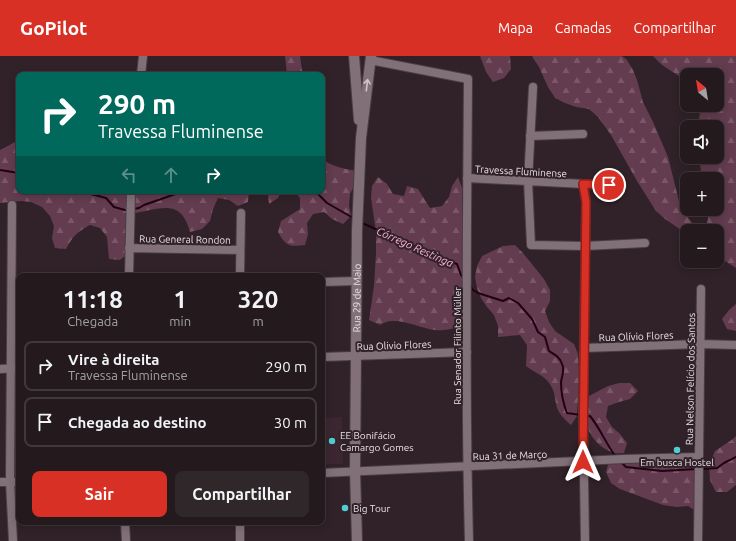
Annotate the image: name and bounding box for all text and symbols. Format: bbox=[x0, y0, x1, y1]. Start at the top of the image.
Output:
text: GoPilot bbox=[20, 17, 87, 39]
text: Mapa bbox=[498, 20, 533, 36]
text: Camadas bbox=[555, 20, 611, 36]
text: Compartilhar bbox=[633, 20, 716, 36]
north arrow bbox=[680, 68, 724, 112]
map controls bbox=[680, 68, 724, 268]
one-way arrow bbox=[363, 79, 371, 92]
icon: right bbox=[32, 88, 84, 140]
text: 290 m bbox=[98, 88, 176, 119]
button: sound bbox=[680, 120, 724, 164]
text: Travessa Fluminense bbox=[98, 121, 264, 141]
icon: left bbox=[118, 164, 140, 186]
icon: ahead bbox=[160, 164, 182, 186]
icon: right bbox=[202, 164, 224, 186]
street label: Travessa Fluminense bbox=[475, 164, 567, 179]
pin bbox=[592, 168, 626, 202]
button: + bbox=[680, 172, 724, 216]
icon: arrive bbox=[598, 174, 620, 196]
button: − bbox=[680, 224, 724, 268]
water label: Córrego Restinga bbox=[375, 225, 455, 269]
street label: Rua General Rondon bbox=[139, 233, 231, 246]
street label: Rua 29 de Maio bbox=[351, 263, 363, 332]
text: 11:18 bbox=[63, 286, 123, 313]
text: 1 bbox=[173, 286, 187, 313]
text: 320 bbox=[238, 286, 278, 313]
street label: Rua Senador Filinto Müller bbox=[452, 287, 463, 405]
street label: Rua Nelson Felício dos Santos bbox=[684, 313, 697, 445]
text: Chegada bbox=[67, 314, 118, 328]
text: min bbox=[169, 314, 191, 328]
text: m bbox=[252, 314, 264, 328]
street label: Rua Olívio Flores bbox=[598, 330, 674, 343]
street label: Rua Olivio Flores bbox=[356, 339, 432, 352]
text: Vire à direita bbox=[68, 351, 160, 368]
icon: right bbox=[34, 355, 56, 377]
text: 290 m bbox=[265, 358, 307, 375]
text: Travessa Fluminense bbox=[68, 368, 188, 382]
icon: arrive bbox=[34, 411, 56, 433]
text: Chegada ao destino bbox=[68, 414, 207, 431]
text: 30 m bbox=[274, 414, 307, 431]
place label: EE Bonifácio Camargo Gomes bbox=[340, 430, 414, 453]
marker: EE Bonifácio Camargo Gomes bbox=[327, 436, 337, 446]
position arrow bbox=[562, 441, 604, 483]
marker: Em busca Hostel bbox=[672, 445, 682, 455]
street label: Rua 31 de Março bbox=[473, 449, 548, 462]
place label: Em busca Hostel bbox=[640, 457, 714, 468]
button: Sair bbox=[32, 471, 167, 517]
button: Compartilhar bbox=[175, 471, 309, 517]
marker: Big Tour bbox=[340, 503, 350, 513]
place label: Big Tour bbox=[353, 503, 390, 514]

